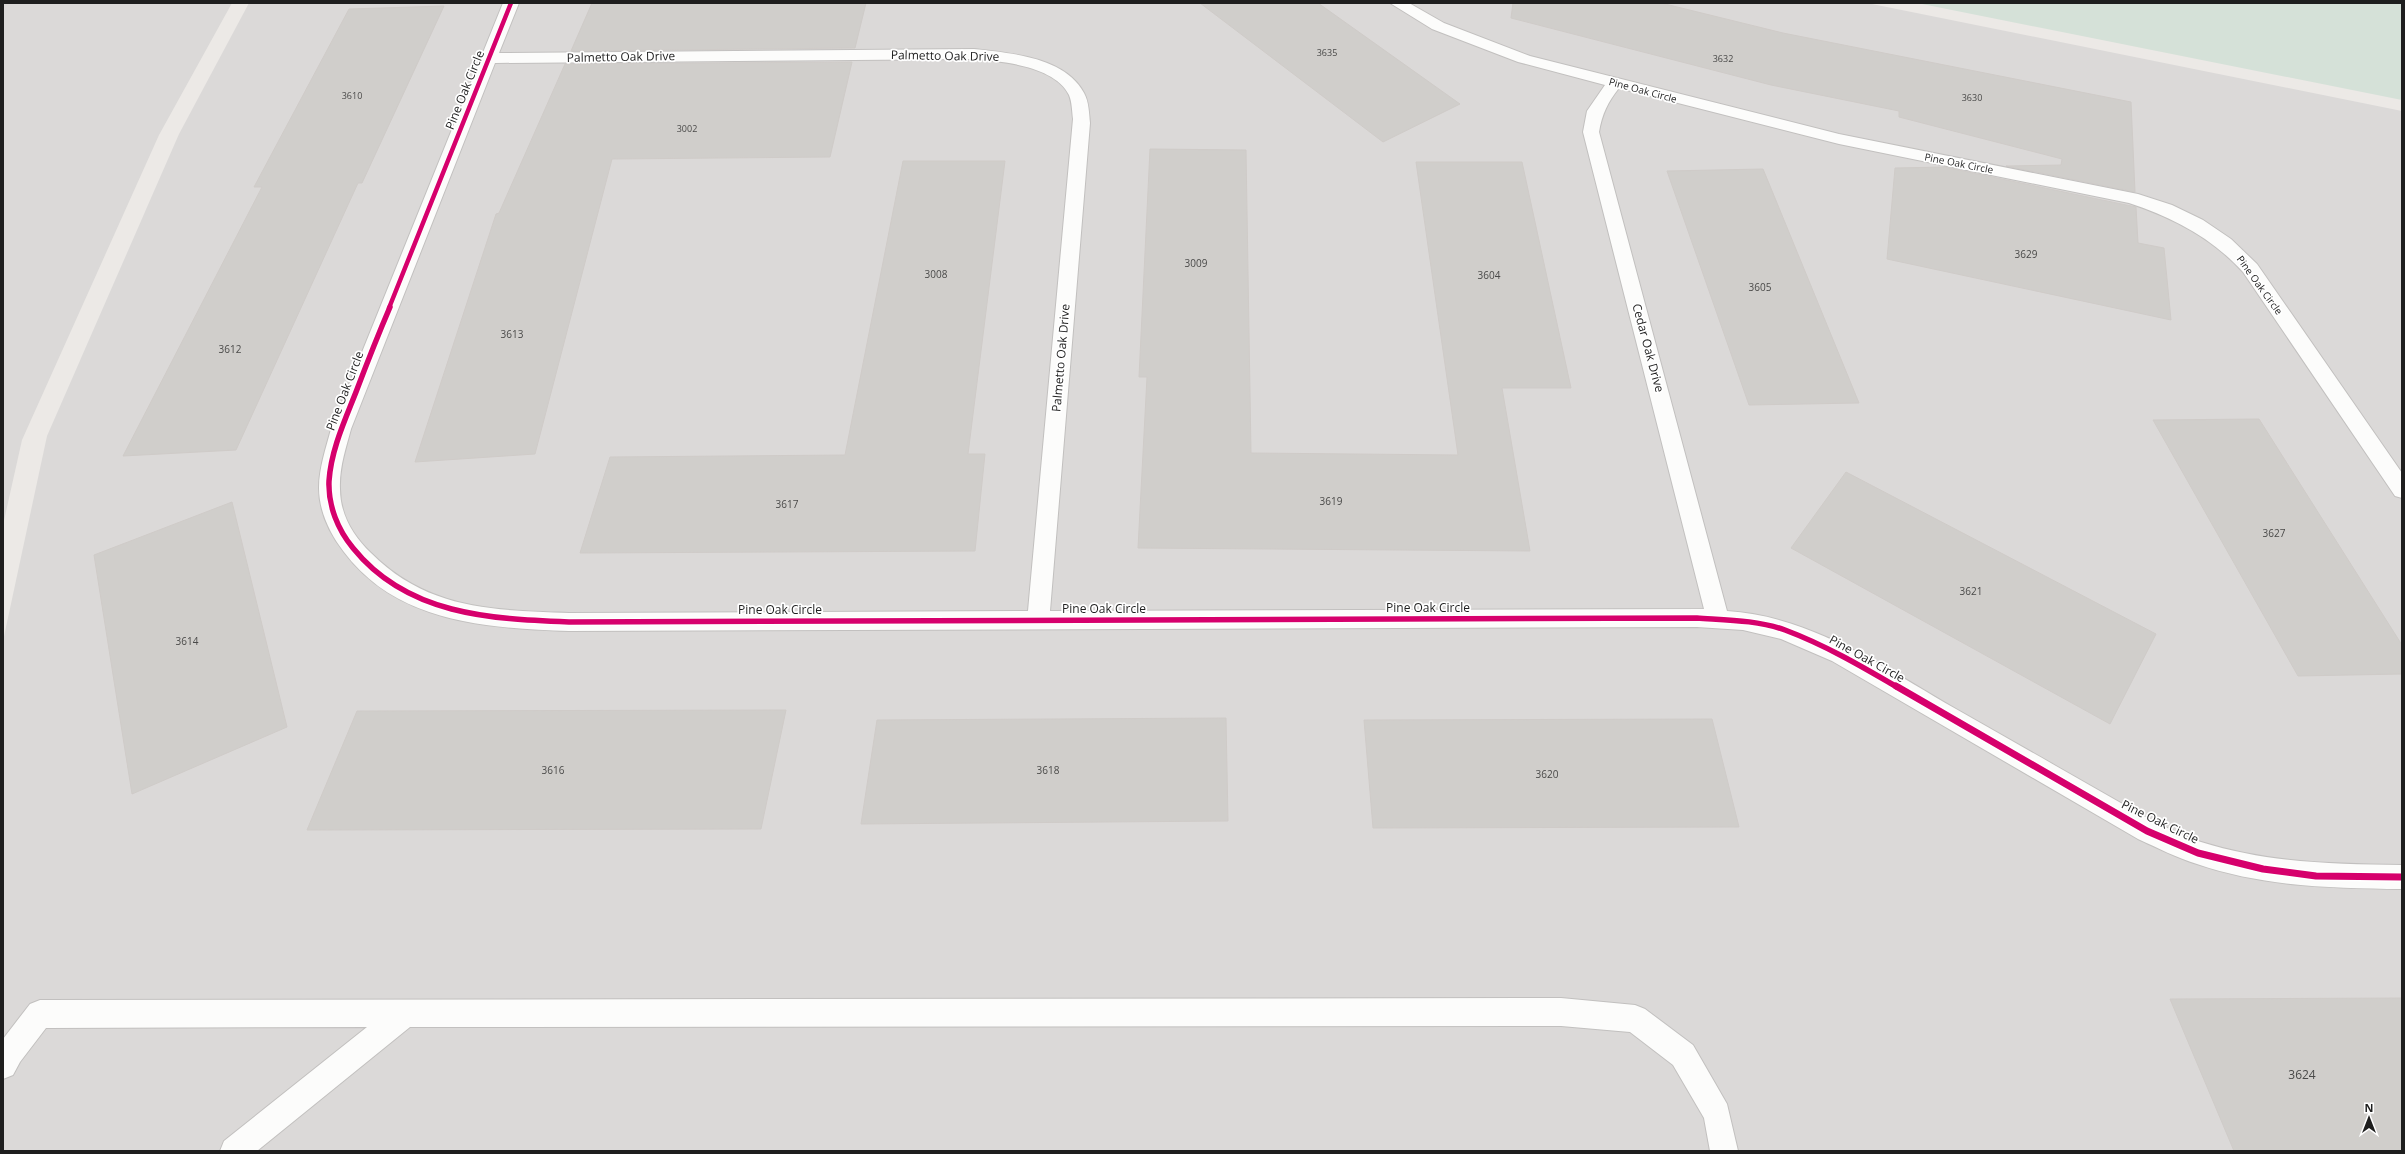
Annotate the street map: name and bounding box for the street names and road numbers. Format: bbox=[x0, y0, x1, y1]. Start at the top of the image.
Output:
street label: Palmetto Oak Drive bbox=[891, 46, 1000, 65]
street label: Pine Oak Circle bbox=[441, 47, 488, 132]
street label: Palmetto Oak Drive bbox=[567, 47, 676, 66]
street label: Pine Oak Circle bbox=[1607, 74, 1679, 106]
street label: Pine Oak Circle bbox=[1923, 149, 1995, 177]
street label: Pine Oak Circle bbox=[2234, 253, 2286, 318]
street label: Cedar Oak Drive bbox=[1628, 302, 1669, 394]
street label: Palmetto Oak Drive bbox=[1047, 303, 1074, 413]
street label: Pine Oak Circle bbox=[322, 348, 368, 433]
street label: Pine Oak Circle bbox=[1386, 599, 1470, 616]
street label: Pine Oak Circle bbox=[1062, 600, 1146, 617]
street label: Pine Oak Circle bbox=[738, 601, 822, 618]
street label: Pine Oak Circle bbox=[1826, 631, 1908, 686]
street label: Pine Oak Circle bbox=[2119, 796, 2202, 848]

